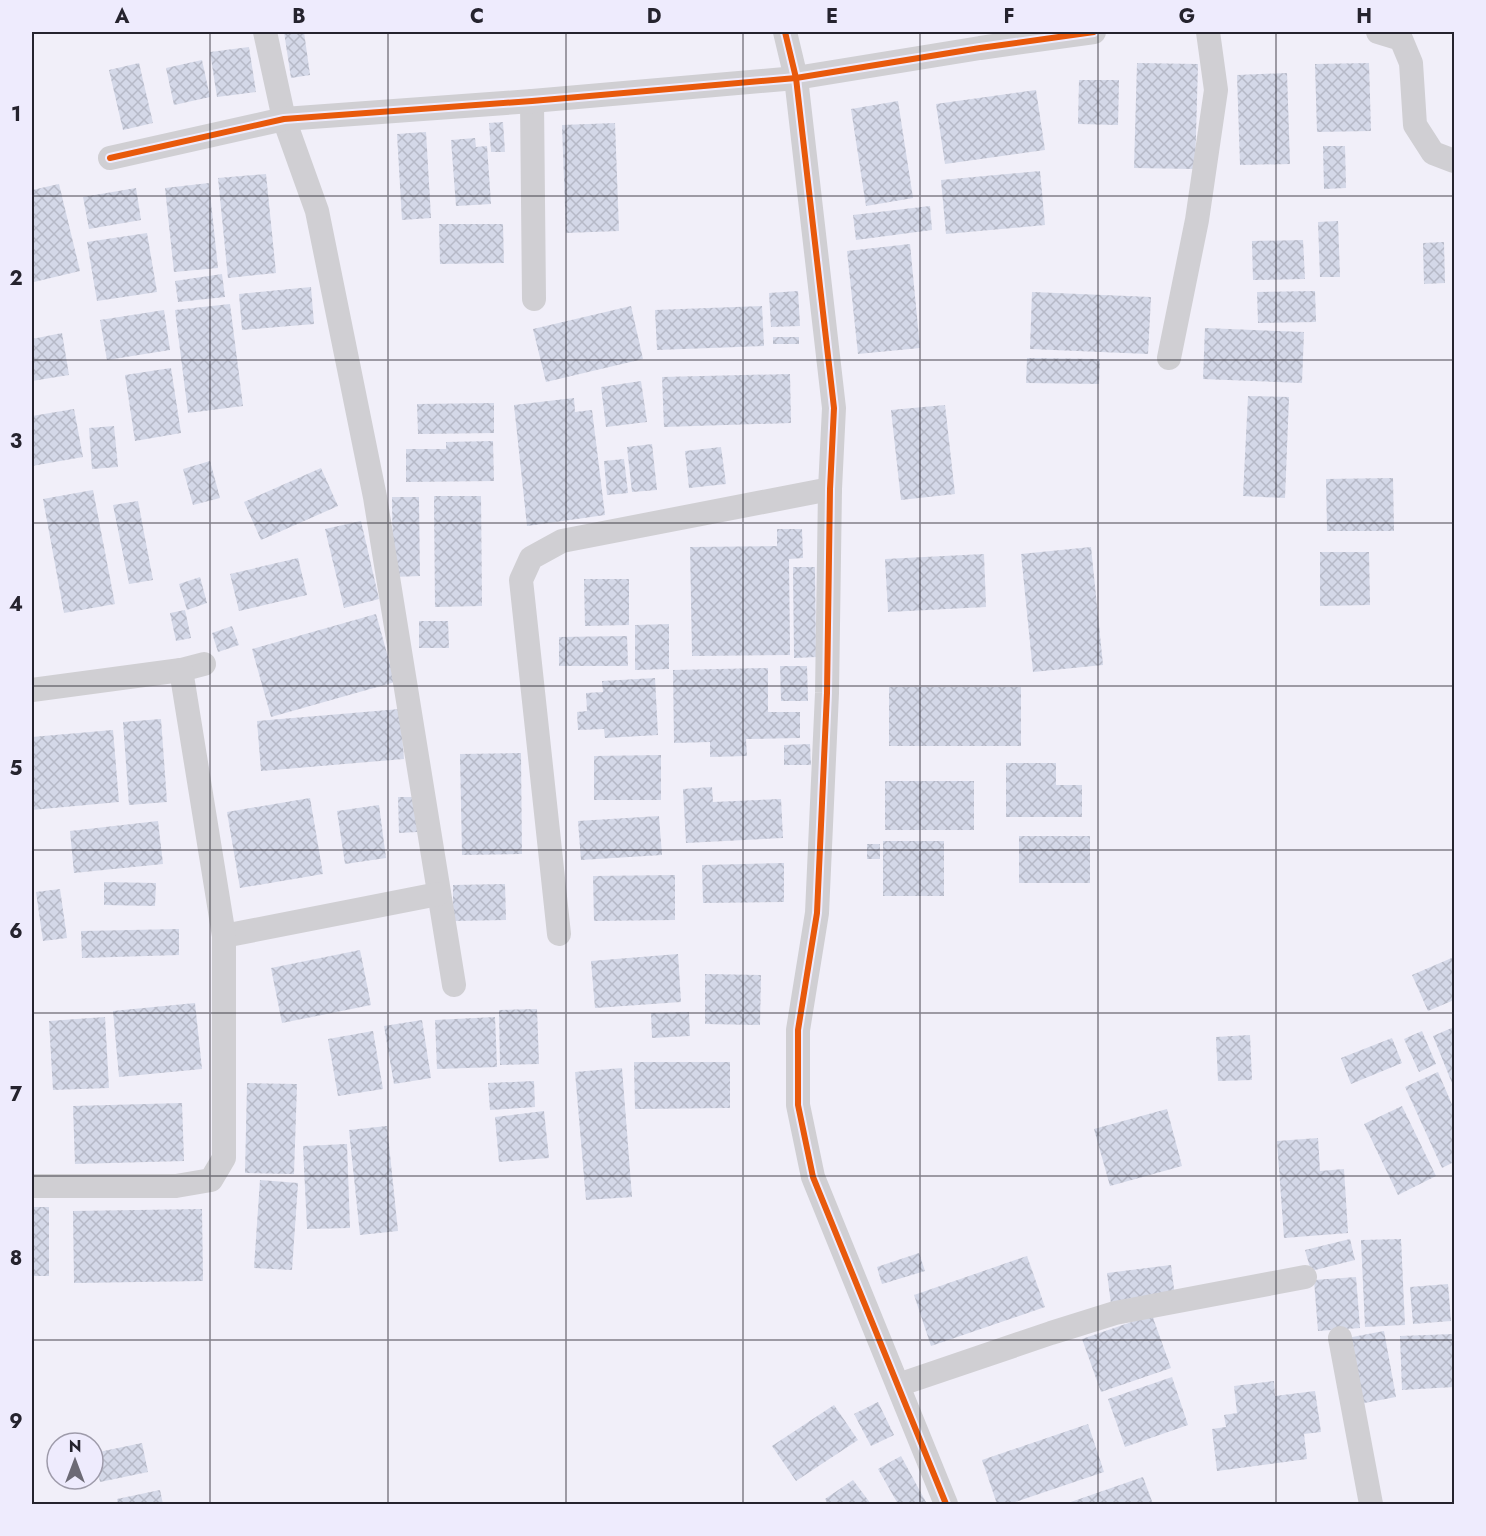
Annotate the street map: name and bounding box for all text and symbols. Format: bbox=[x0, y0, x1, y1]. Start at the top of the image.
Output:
text: A bbox=[114, 2, 130, 31]
text: B bbox=[292, 2, 306, 31]
text: C bbox=[470, 2, 484, 31]
text: D bbox=[647, 2, 661, 31]
text: E bbox=[826, 2, 838, 31]
text: F bbox=[1003, 2, 1015, 31]
text: G bbox=[1179, 2, 1195, 31]
text: H bbox=[1356, 2, 1372, 31]
text: 1 bbox=[11, 100, 21, 129]
text: 2 bbox=[9, 264, 23, 293]
text: 3 bbox=[10, 427, 22, 456]
text: 4 bbox=[9, 590, 23, 619]
text: 5 bbox=[10, 754, 23, 783]
text: 6 bbox=[9, 917, 23, 946]
text: 7 bbox=[10, 1080, 23, 1109]
text: 8 bbox=[10, 1244, 22, 1273]
text: 9 bbox=[9, 1407, 23, 1436]
north arrow bbox=[45, 1431, 105, 1491]
text: N bbox=[69, 1435, 81, 1458]

